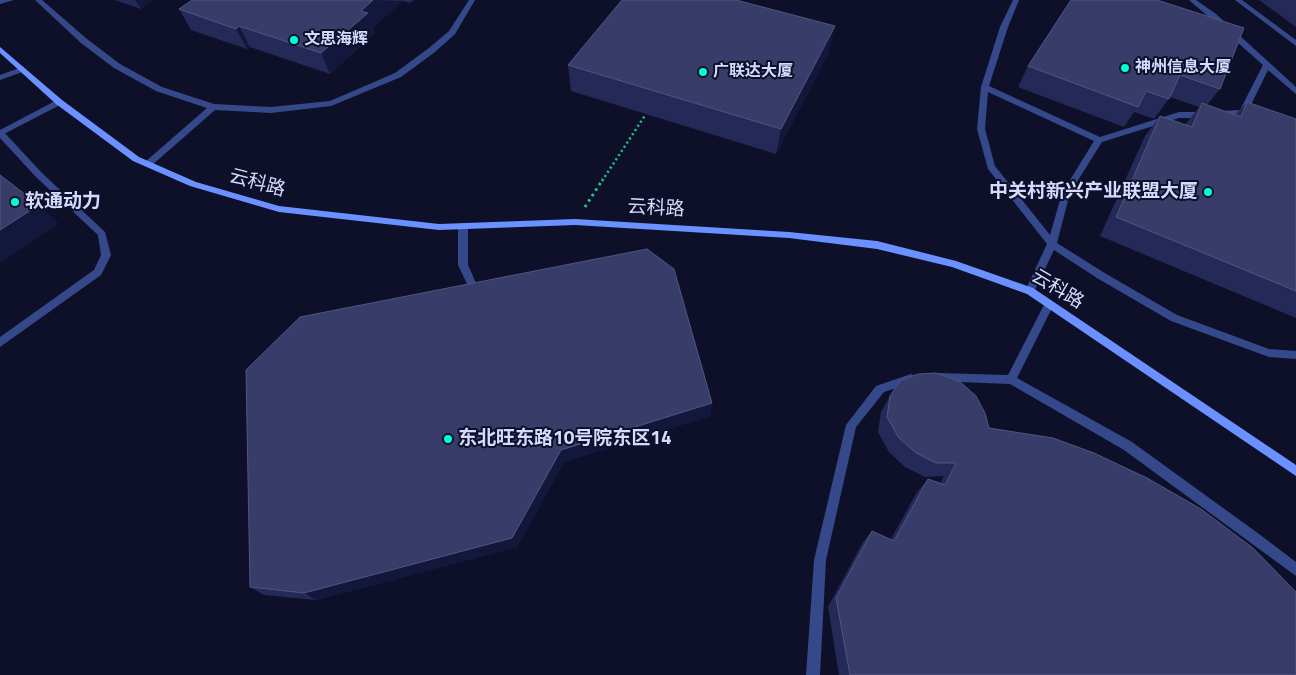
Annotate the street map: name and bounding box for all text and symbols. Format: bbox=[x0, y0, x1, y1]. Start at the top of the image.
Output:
place label: 文思海辉 bbox=[304, 30, 368, 50]
marker: 文思海辉 bbox=[288, 34, 300, 46]
place label: 神州信息大厦 bbox=[1135, 58, 1231, 78]
place label: 广联达大厦 bbox=[713, 62, 793, 82]
marker: 神州信息大厦 bbox=[1119, 62, 1131, 74]
marker: 广联达大厦 bbox=[697, 66, 709, 78]
street label: 云科路 bbox=[227, 166, 287, 202]
place label: 中关村新兴产业联盟大厦 bbox=[989, 181, 1198, 203]
marker: 中关村新兴产业联盟大厦 bbox=[1202, 186, 1214, 198]
place label: 软通动力 bbox=[25, 191, 101, 213]
marker: 软通动力 bbox=[9, 196, 21, 208]
street label: 云科路 bbox=[627, 196, 685, 222]
street label: 云科路 bbox=[1027, 266, 1087, 314]
place label: 东北旺东路10号院东区14 bbox=[458, 428, 672, 450]
marker: 东北旺东路10号院东区14 bbox=[442, 433, 454, 445]

